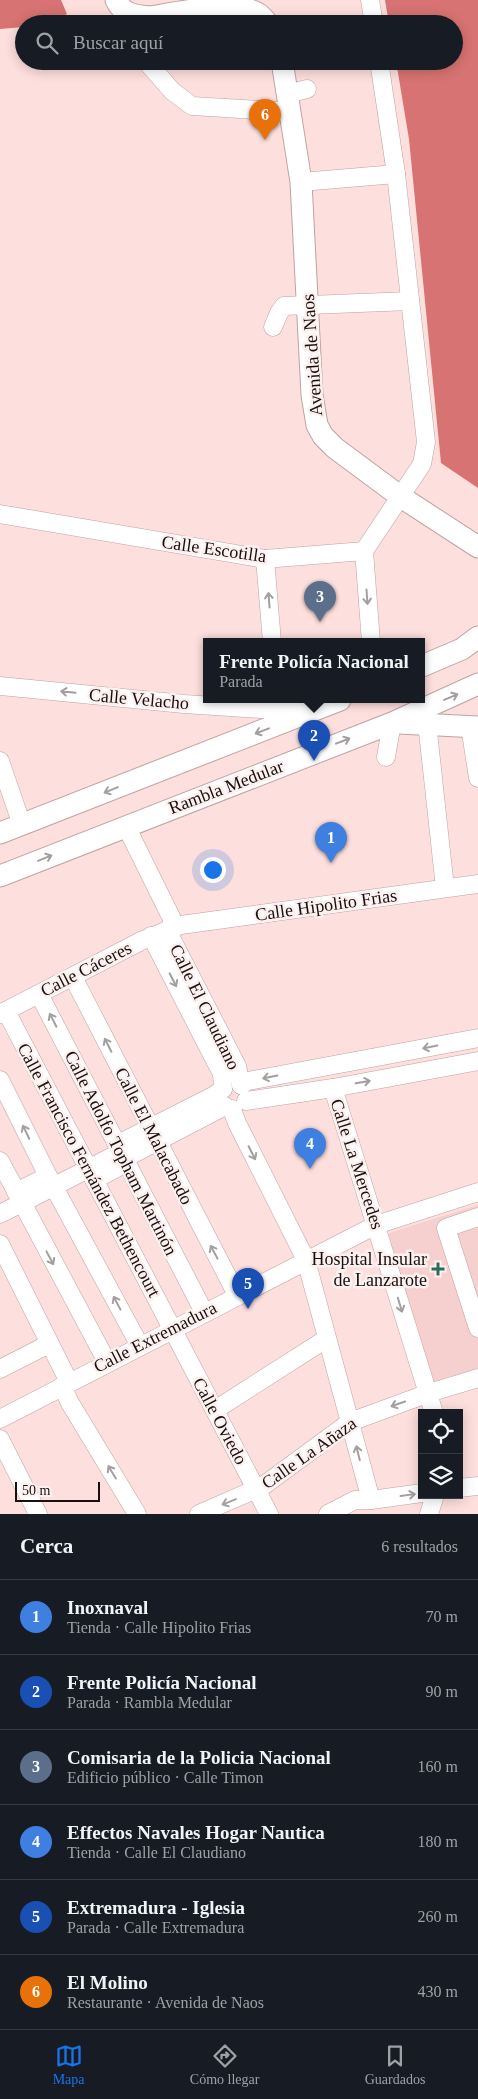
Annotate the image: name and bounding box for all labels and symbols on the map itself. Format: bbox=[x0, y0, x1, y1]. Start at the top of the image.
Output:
pin: 6 bbox=[249, 99, 281, 140]
street label: Avenida de Naos bbox=[298, 293, 326, 417]
street label: Calle Escotilla bbox=[160, 532, 268, 566]
pin: 3 bbox=[304, 581, 336, 622]
one-way arrow bbox=[363, 588, 372, 604]
one-way arrow bbox=[264, 593, 273, 609]
street label: Calle Velacho bbox=[88, 685, 190, 713]
one-way arrow bbox=[61, 688, 77, 697]
one-way arrow bbox=[443, 692, 458, 701]
pin: 2 bbox=[298, 720, 330, 761]
one-way arrow bbox=[255, 727, 270, 736]
one-way arrow bbox=[335, 736, 350, 746]
street label: Rambla Medular bbox=[166, 756, 286, 818]
one-way arrow bbox=[104, 786, 119, 796]
pin: 1 bbox=[315, 822, 347, 863]
one-way arrow bbox=[37, 853, 52, 863]
your location bbox=[200, 857, 226, 883]
street label: Calle Hipolito Frias bbox=[254, 885, 398, 925]
street label: Calle Cáceres bbox=[37, 938, 135, 1000]
street label: Calle El Claudiano bbox=[166, 941, 244, 1073]
one-way arrow bbox=[169, 972, 178, 987]
one-way arrow bbox=[48, 1013, 57, 1028]
one-way arrow bbox=[103, 1038, 113, 1053]
street label: Calle Francisco Fernández Bethencourt bbox=[13, 1040, 165, 1300]
one-way arrow bbox=[423, 1043, 439, 1053]
street label: Calle Adolfo Topham Martinón bbox=[61, 1047, 181, 1259]
street label: Calle El Malacabado bbox=[111, 1064, 197, 1208]
one-way arrow bbox=[263, 1073, 279, 1083]
one-way arrow bbox=[355, 1077, 371, 1086]
street label: Calle La Mercedes bbox=[326, 1096, 388, 1232]
one-way arrow bbox=[21, 1125, 30, 1140]
pin: 4 bbox=[294, 1128, 326, 1169]
one-way arrow bbox=[247, 1146, 257, 1161]
one-way arrow bbox=[209, 1245, 218, 1260]
place label: Hospital Insular de Lanzarote bbox=[312, 1249, 427, 1290]
one-way arrow bbox=[45, 1250, 55, 1265]
marker: Hospital Insular de Lanzarote bbox=[431, 1262, 445, 1276]
pin: 5 bbox=[232, 1268, 264, 1309]
one-way arrow bbox=[112, 1296, 121, 1311]
one-way arrow bbox=[396, 1296, 406, 1312]
street label: Calle Extremadura bbox=[90, 1297, 220, 1377]
street label: Calle Oviedo bbox=[189, 1374, 251, 1468]
one-way arrow bbox=[391, 1400, 407, 1409]
street label: Calle La Añaza bbox=[258, 1413, 360, 1493]
one-way arrow bbox=[353, 1445, 362, 1461]
one-way arrow bbox=[107, 1466, 117, 1480]
scale bar bbox=[15, 1479, 100, 1502]
one-way arrow bbox=[399, 1490, 415, 1500]
one-way arrow bbox=[222, 1497, 237, 1507]

